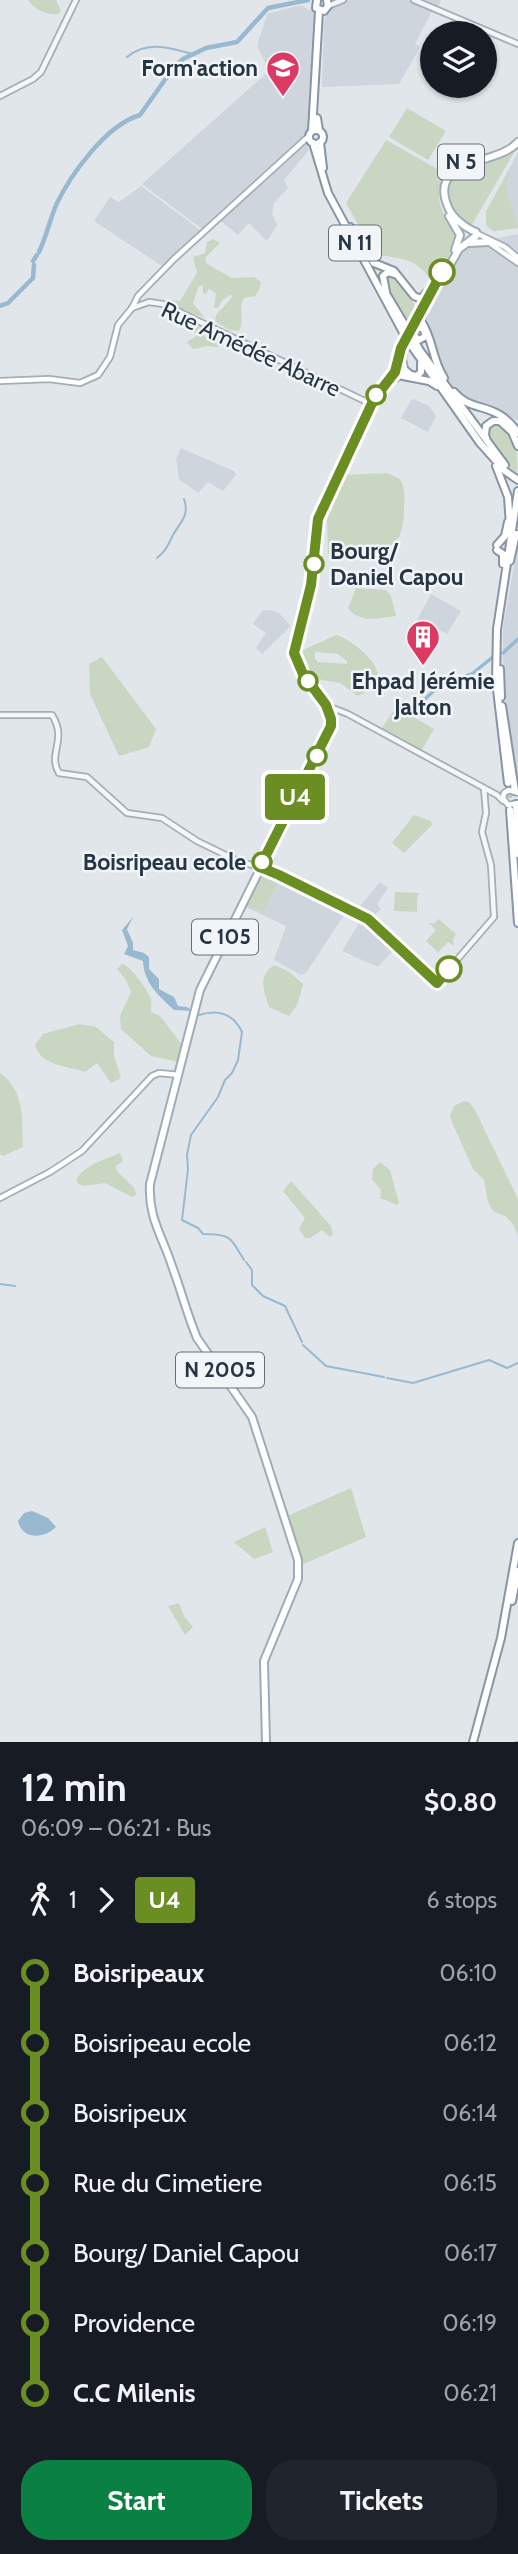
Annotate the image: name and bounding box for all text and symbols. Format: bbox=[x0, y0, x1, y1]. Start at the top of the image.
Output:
map controls bbox=[420, 21, 497, 98]
button: layers bbox=[420, 21, 497, 98]
school or university icon: Form'action bbox=[264, 49, 302, 98]
place label: Form'action bbox=[141, 54, 258, 82]
road number: N 5 bbox=[438, 144, 484, 180]
road number: N 11 bbox=[329, 226, 381, 260]
unlabelled marker bbox=[429, 259, 455, 285]
street label: Rue Amédée Abarre bbox=[157, 295, 345, 403]
unlabelled marker bbox=[366, 385, 386, 405]
place label: Bourg/ Daniel Capou bbox=[330, 537, 464, 591]
marker: Bourg/ Daniel Capou bbox=[304, 554, 324, 574]
building icon: Ehpad Jérémie Jalton bbox=[404, 618, 442, 667]
place label: Ehpad Jérémie Jalton bbox=[351, 667, 495, 721]
unlabelled marker bbox=[298, 671, 318, 691]
unlabelled marker bbox=[307, 746, 327, 766]
line badge: U4 bbox=[264, 774, 326, 820]
text: U4 bbox=[279, 782, 311, 811]
place label: Boisripeau ecole bbox=[83, 848, 246, 876]
marker: Boisripeau ecole bbox=[252, 852, 272, 872]
road number: C 105 bbox=[192, 920, 258, 954]
unlabelled marker bbox=[436, 956, 462, 982]
road number: N 2005 bbox=[176, 1352, 264, 1388]
text: 12 min bbox=[21, 1764, 127, 1811]
text: $0.80 bbox=[424, 1786, 497, 1818]
text: 06:09 – 06:21 · Bus bbox=[21, 1814, 211, 1842]
icon: walk bbox=[21, 1881, 59, 1919]
icon: forward bbox=[87, 1881, 125, 1919]
text: U4 bbox=[149, 1885, 181, 1914]
text: 1 bbox=[69, 1886, 77, 1914]
text: 6 stops bbox=[427, 1886, 497, 1914]
text: Boisripeaux bbox=[73, 1957, 204, 1989]
text: 06:10 bbox=[440, 1959, 497, 1987]
text: Boisripeau ecole bbox=[73, 2027, 251, 2059]
text: 06:12 bbox=[444, 2029, 497, 2057]
text: Boisripeux bbox=[73, 2097, 187, 2129]
text: 06:14 bbox=[442, 2099, 497, 2127]
text: Rue du Cimetiere bbox=[73, 2167, 262, 2199]
text: 06:15 bbox=[443, 2169, 497, 2197]
text: Bourg/ Daniel Capou bbox=[73, 2237, 300, 2269]
text: 06:17 bbox=[444, 2239, 497, 2267]
text: Providence bbox=[73, 2307, 195, 2339]
text: 06:19 bbox=[443, 2309, 497, 2337]
text: C.C Milenis bbox=[73, 2377, 196, 2409]
text: 06:21 bbox=[444, 2379, 497, 2407]
button: Start bbox=[21, 2460, 252, 2540]
button: Tickets bbox=[266, 2460, 497, 2540]

